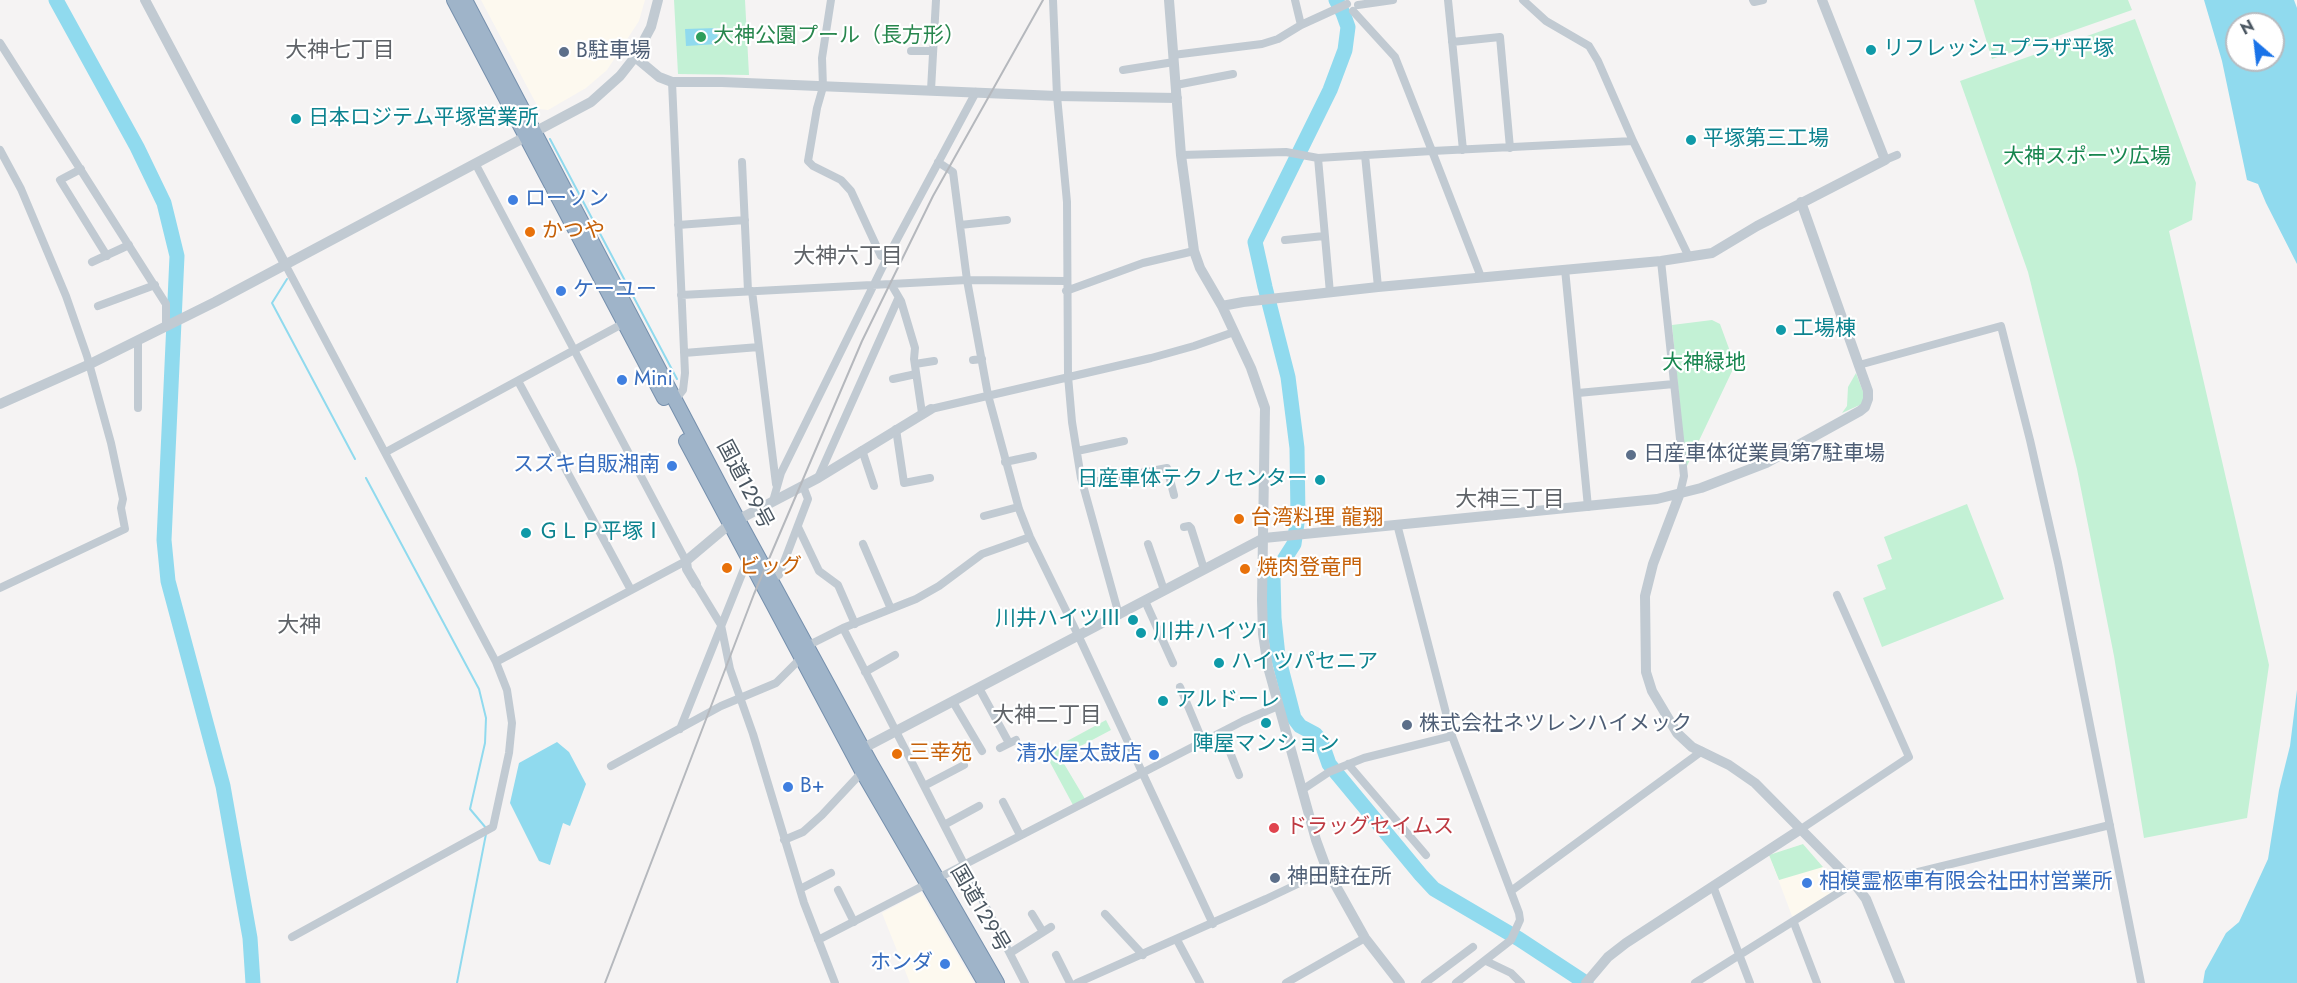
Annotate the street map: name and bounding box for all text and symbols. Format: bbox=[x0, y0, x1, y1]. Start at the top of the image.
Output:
north arrow bbox=[2225, 12, 2285, 72]
text: N bbox=[2236, 14, 2258, 41]
place label: 大神公園プール（長方形） bbox=[713, 24, 965, 50]
marker: 大神公園プール（長方形） bbox=[694, 30, 708, 44]
place label: リフレッシュプラザ平塚 bbox=[1883, 37, 2114, 63]
district label: 大神七丁目 bbox=[285, 39, 395, 65]
place label: B駐車場 bbox=[576, 39, 651, 65]
marker: リフレッシュプラザ平塚 bbox=[1864, 43, 1878, 57]
marker: B駐車場 bbox=[557, 45, 571, 59]
place label: 日本ロジテム平塚営業所 bbox=[308, 106, 539, 132]
marker: 日本ロジテム平塚営業所 bbox=[289, 112, 303, 126]
place label: 平塚第三工場 bbox=[1703, 127, 1829, 153]
marker: 平塚第三工場 bbox=[1684, 133, 1698, 147]
park label: 大神スポーツ広場 bbox=[2003, 145, 2171, 171]
place label: ローソン bbox=[525, 187, 609, 213]
marker: ローソン bbox=[506, 193, 520, 207]
place label: かつや bbox=[542, 219, 605, 245]
marker: かつや bbox=[523, 225, 537, 239]
district label: 大神六丁目 bbox=[793, 245, 903, 271]
place label: ケーユー bbox=[573, 278, 657, 304]
marker: ケーユー bbox=[554, 284, 568, 298]
place label: 工場棟 bbox=[1793, 317, 1856, 343]
marker: 工場棟 bbox=[1774, 323, 1788, 337]
park label: 大神緑地 bbox=[1662, 351, 1746, 377]
place label: Mini bbox=[634, 367, 673, 393]
marker: Mini bbox=[615, 373, 629, 387]
street label: 国道129号 bbox=[710, 436, 778, 534]
place label: 日産車体従業員第7駐車場 bbox=[1643, 442, 1885, 468]
marker: 日産車体従業員第7駐車場 bbox=[1624, 448, 1638, 462]
place label: スズキ自販湘南 bbox=[513, 453, 660, 479]
marker: スズキ自販湘南 bbox=[665, 459, 679, 473]
place label: 日産車体テクノセンター bbox=[1077, 467, 1308, 493]
marker: 日産車体テクノセンター bbox=[1313, 473, 1327, 487]
district label: 大神三丁目 bbox=[1455, 488, 1565, 514]
place label: 台湾料理 龍翔 bbox=[1251, 506, 1383, 532]
marker: 台湾料理 龍翔 bbox=[1232, 512, 1246, 526]
place label: ＧＬＰ平塚Ⅰ bbox=[538, 520, 664, 546]
marker: ＧＬＰ平塚Ⅰ bbox=[519, 526, 533, 540]
place label: ビッグ bbox=[739, 555, 802, 581]
place label: 焼肉登竜門 bbox=[1257, 556, 1362, 582]
marker: ビッグ bbox=[720, 561, 734, 575]
marker: 焼肉登竜門 bbox=[1238, 562, 1252, 576]
place label: 川井ハイツⅢ bbox=[995, 607, 1121, 633]
marker: 川井ハイツⅢ bbox=[1126, 613, 1140, 627]
district label: 大神 bbox=[277, 614, 321, 640]
place label: 川井ハイツ1 bbox=[1153, 620, 1267, 646]
marker: 川井ハイツ1 bbox=[1134, 626, 1148, 640]
place label: ハイツパセニア bbox=[1231, 650, 1378, 676]
marker: ハイツパセニア bbox=[1212, 656, 1226, 670]
place label: アルドーレ bbox=[1175, 688, 1280, 714]
marker: アルドーレ bbox=[1156, 694, 1170, 708]
district label: 大神二丁目 bbox=[992, 704, 1102, 730]
place label: 株式会社ネツレンハイメック bbox=[1419, 712, 1692, 738]
marker: 陣屋マンション bbox=[1259, 716, 1273, 730]
marker: 株式会社ネツレンハイメック bbox=[1400, 718, 1414, 732]
place label: 陣屋マンション bbox=[1193, 732, 1339, 758]
place label: 三幸苑 bbox=[909, 741, 972, 767]
place label: 清水屋太鼓店 bbox=[1016, 742, 1142, 768]
marker: 三幸苑 bbox=[890, 747, 904, 761]
marker: 清水屋太鼓店 bbox=[1147, 748, 1161, 762]
place label: B+ bbox=[800, 774, 825, 800]
marker: B+ bbox=[781, 780, 795, 794]
place label: ドラッグセイムス bbox=[1286, 815, 1454, 841]
marker: ドラッグセイムス bbox=[1267, 821, 1281, 835]
street label: 国道129号 bbox=[944, 861, 1014, 957]
place label: 神田駐在所 bbox=[1287, 865, 1392, 891]
place label: 相模霊柩車有限会社田村営業所 bbox=[1819, 870, 2113, 896]
marker: 神田駐在所 bbox=[1268, 871, 1282, 885]
marker: 相模霊柩車有限会社田村営業所 bbox=[1800, 876, 1814, 890]
place label: ホンダ bbox=[870, 951, 933, 977]
marker: ホンダ bbox=[938, 957, 952, 971]

